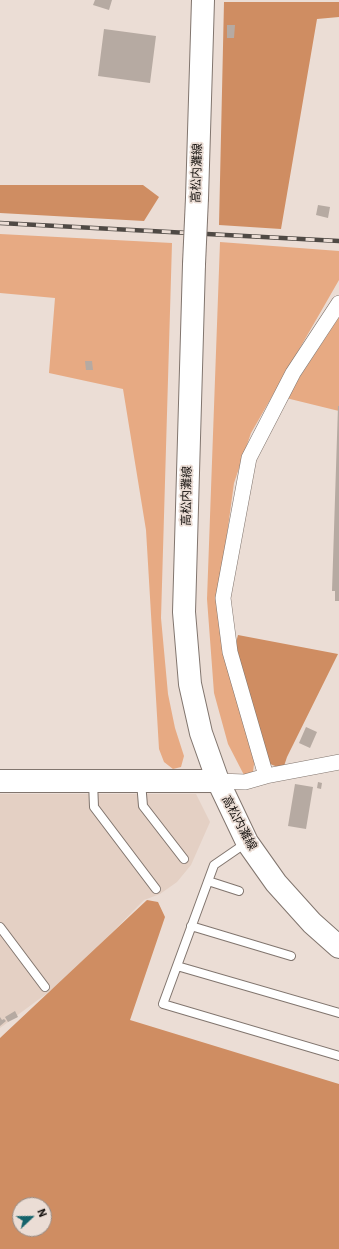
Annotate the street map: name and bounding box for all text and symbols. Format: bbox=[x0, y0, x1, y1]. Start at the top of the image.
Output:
street label: 高松内灘線 bbox=[189, 143, 205, 203]
street label: 高松内灘線 bbox=[179, 466, 195, 526]
street label: 高松内灘線 bbox=[219, 793, 259, 853]
north arrow bbox=[12, 1197, 52, 1237]
text: N bbox=[34, 1207, 50, 1219]

